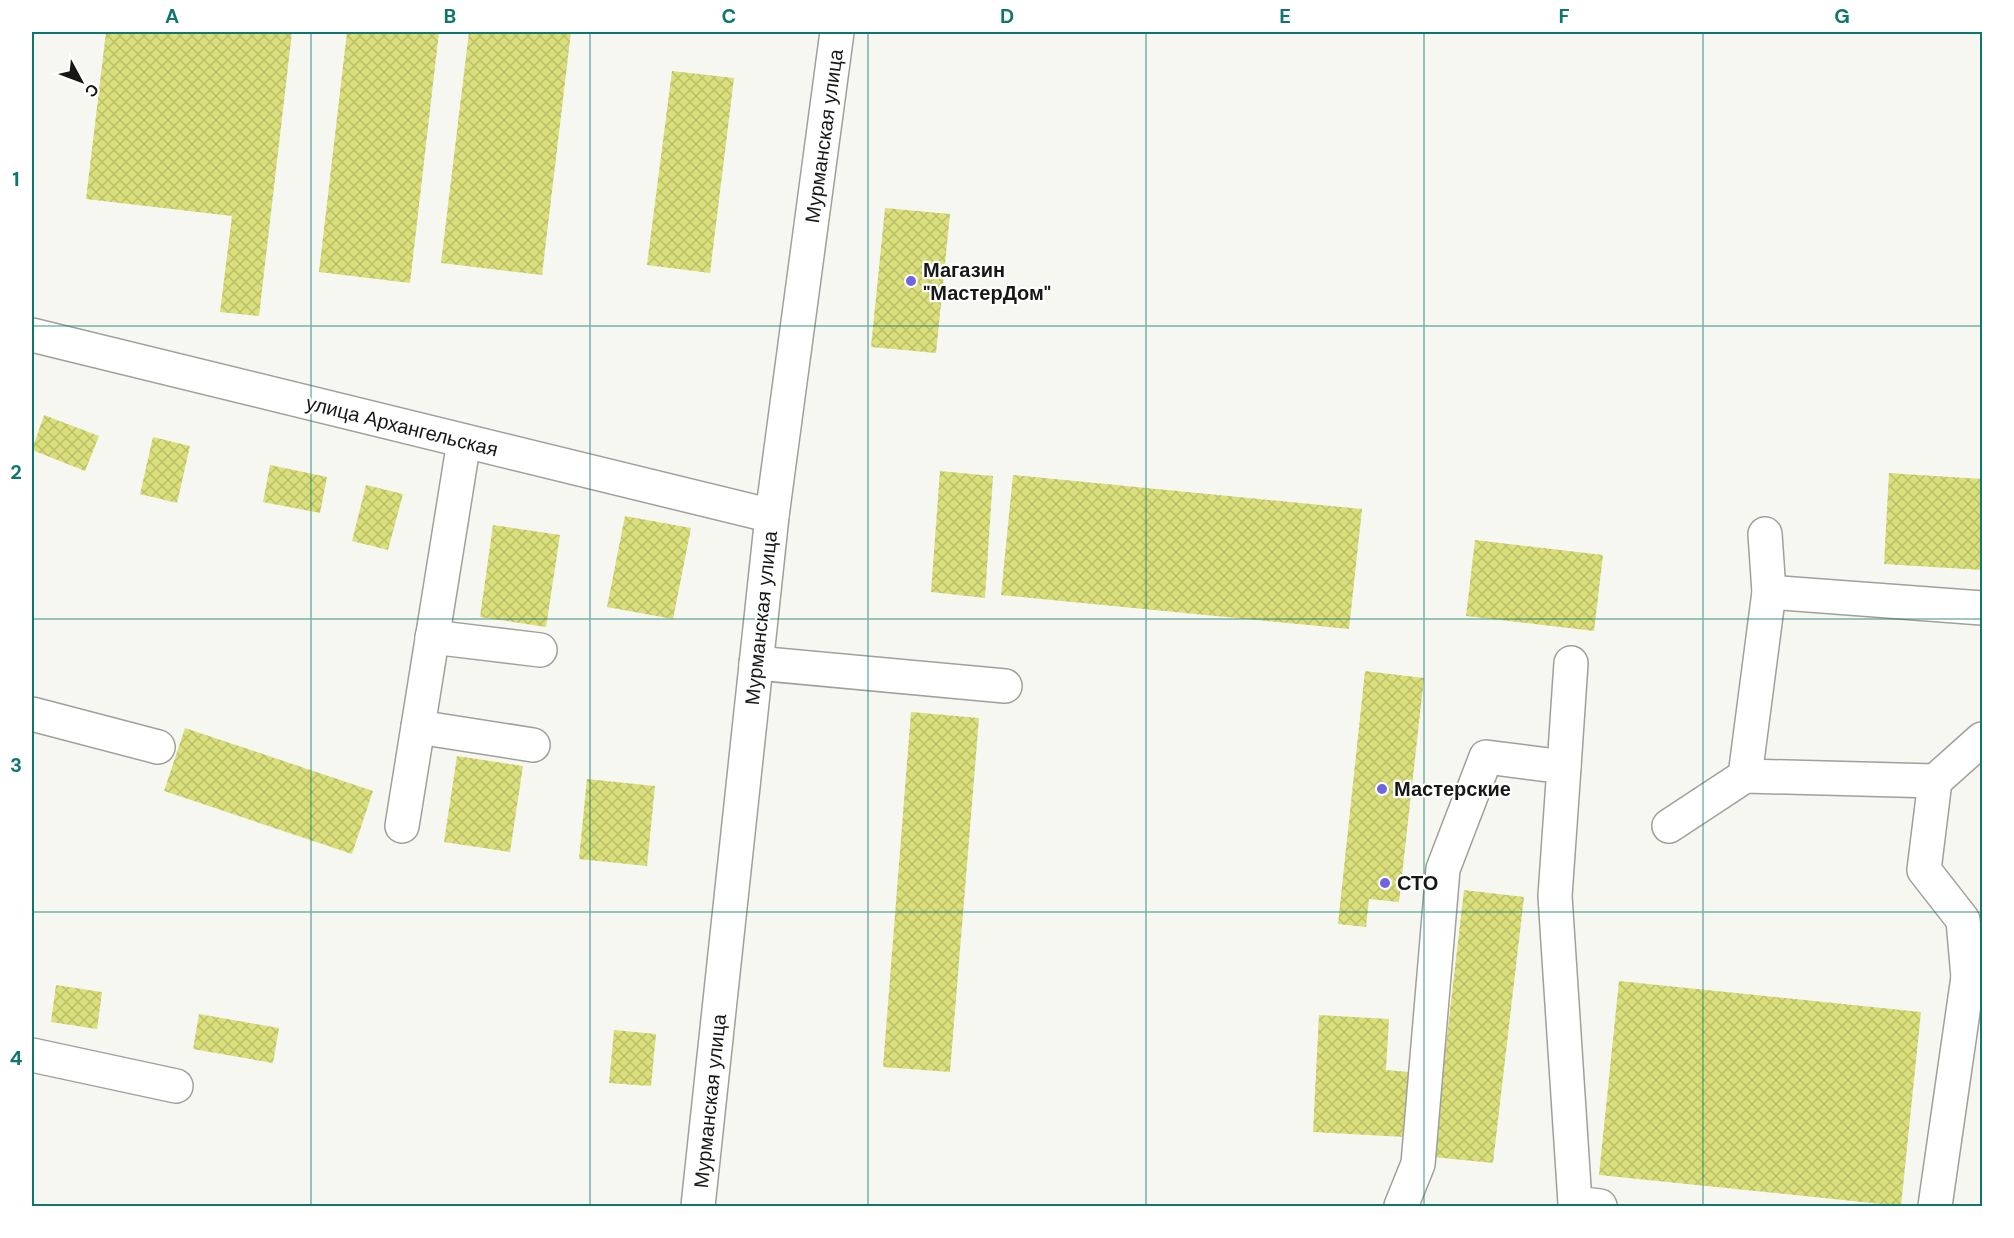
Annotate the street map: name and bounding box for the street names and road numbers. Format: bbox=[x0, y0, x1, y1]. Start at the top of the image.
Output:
street label: Мурманская улица bbox=[799, 47, 849, 225]
street label: улица Архангельская bbox=[303, 390, 501, 462]
street label: Мурманская улица bbox=[739, 529, 783, 706]
street label: Мурманская улица bbox=[688, 1012, 732, 1189]

